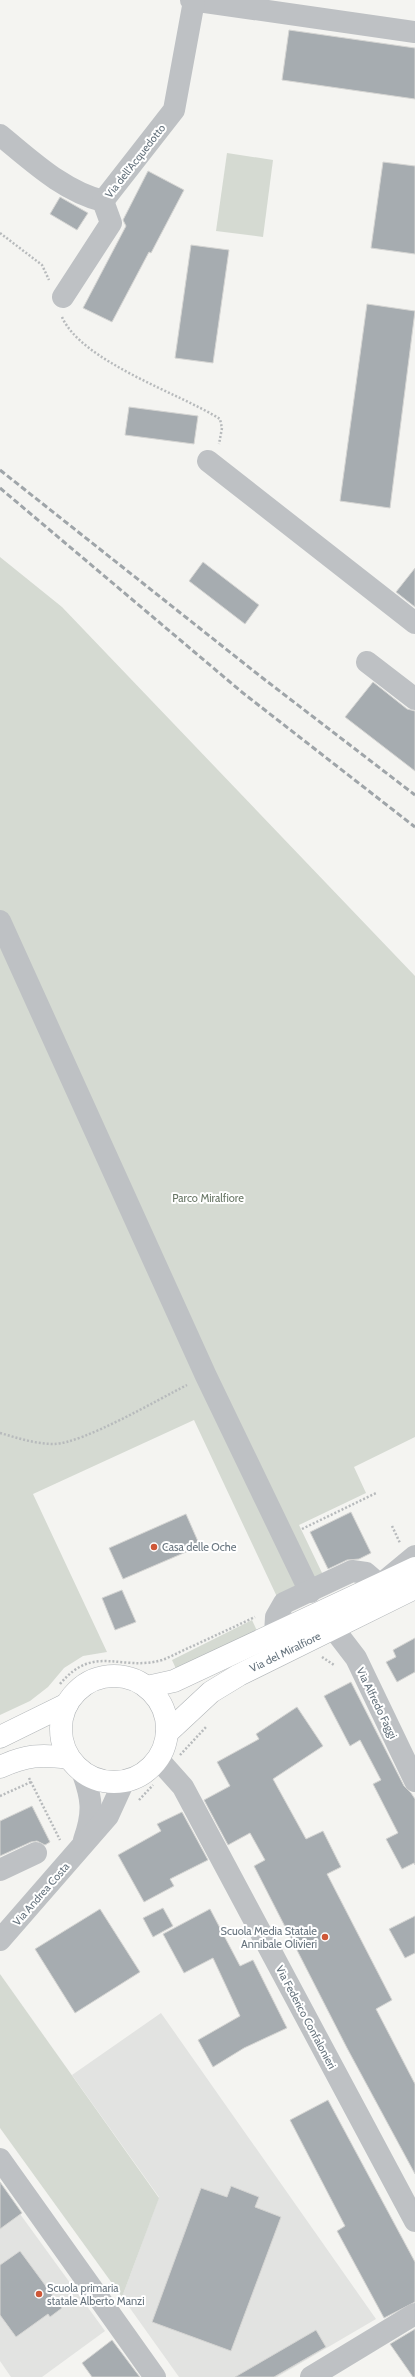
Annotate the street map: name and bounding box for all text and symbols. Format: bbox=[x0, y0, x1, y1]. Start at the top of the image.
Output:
street label: Via dell'Acquedotto bbox=[102, 121, 168, 201]
park label: Parco Miralfiore bbox=[172, 1191, 244, 1205]
place label: Casa delle Oche bbox=[162, 1540, 237, 1554]
marker: Casa delle Oche bbox=[149, 1542, 159, 1552]
street label: Via del Miralfiore bbox=[247, 1629, 323, 1675]
street label: Via Alfredo Faggi bbox=[354, 1665, 400, 1741]
street label: Via Andrea Costa bbox=[10, 1859, 73, 1928]
place label: Scuola Media Statale Annibale Olivieri bbox=[220, 1924, 317, 1951]
marker: Scuola Media Statale Annibale Olivieri bbox=[320, 1932, 330, 1942]
street label: Via Federico Confalonieri bbox=[273, 1963, 339, 2071]
place label: Scuola primaria statale Alberto Manzi bbox=[47, 2281, 145, 2308]
marker: Scuola primaria statale Alberto Manzi bbox=[34, 2289, 44, 2299]

